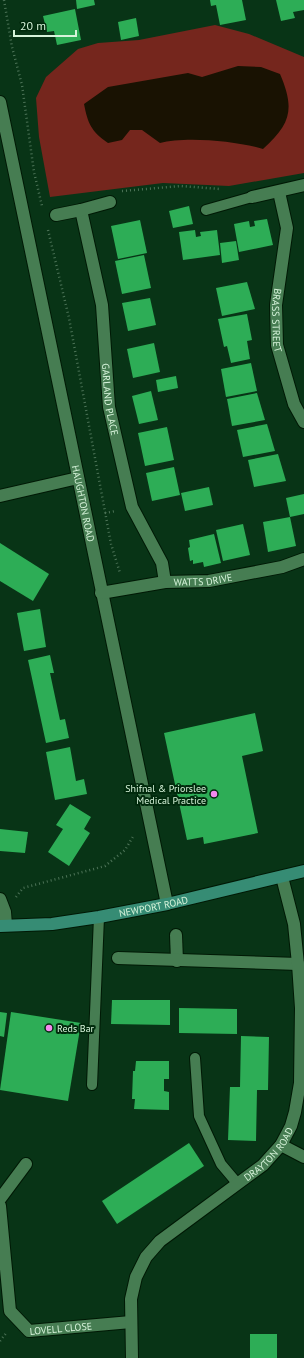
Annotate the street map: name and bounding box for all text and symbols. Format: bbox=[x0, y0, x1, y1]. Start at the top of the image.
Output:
scale bar bbox=[14, 12, 76, 38]
text: 20 m bbox=[20, 18, 46, 33]
street label: BRASS STREET bbox=[269, 288, 285, 354]
street label: GARLAND PLACE bbox=[100, 363, 122, 436]
street label: HAUGHTON ROAD bbox=[69, 464, 98, 543]
street label: WATTS DRIVE bbox=[173, 570, 233, 588]
place label: Shifnal & Priorslee Medical Practice bbox=[125, 782, 206, 807]
marker: Shifnal & Priorslee Medical Practice bbox=[209, 789, 219, 799]
street label: NEWPORT ROAD bbox=[118, 893, 189, 920]
place label: Reds Bar bbox=[57, 1022, 95, 1035]
marker: Reds Bar bbox=[44, 1023, 54, 1033]
street label: DRAYTON ROAD bbox=[241, 1125, 296, 1184]
street label: LOVELL CLOSE bbox=[29, 1319, 93, 1337]

